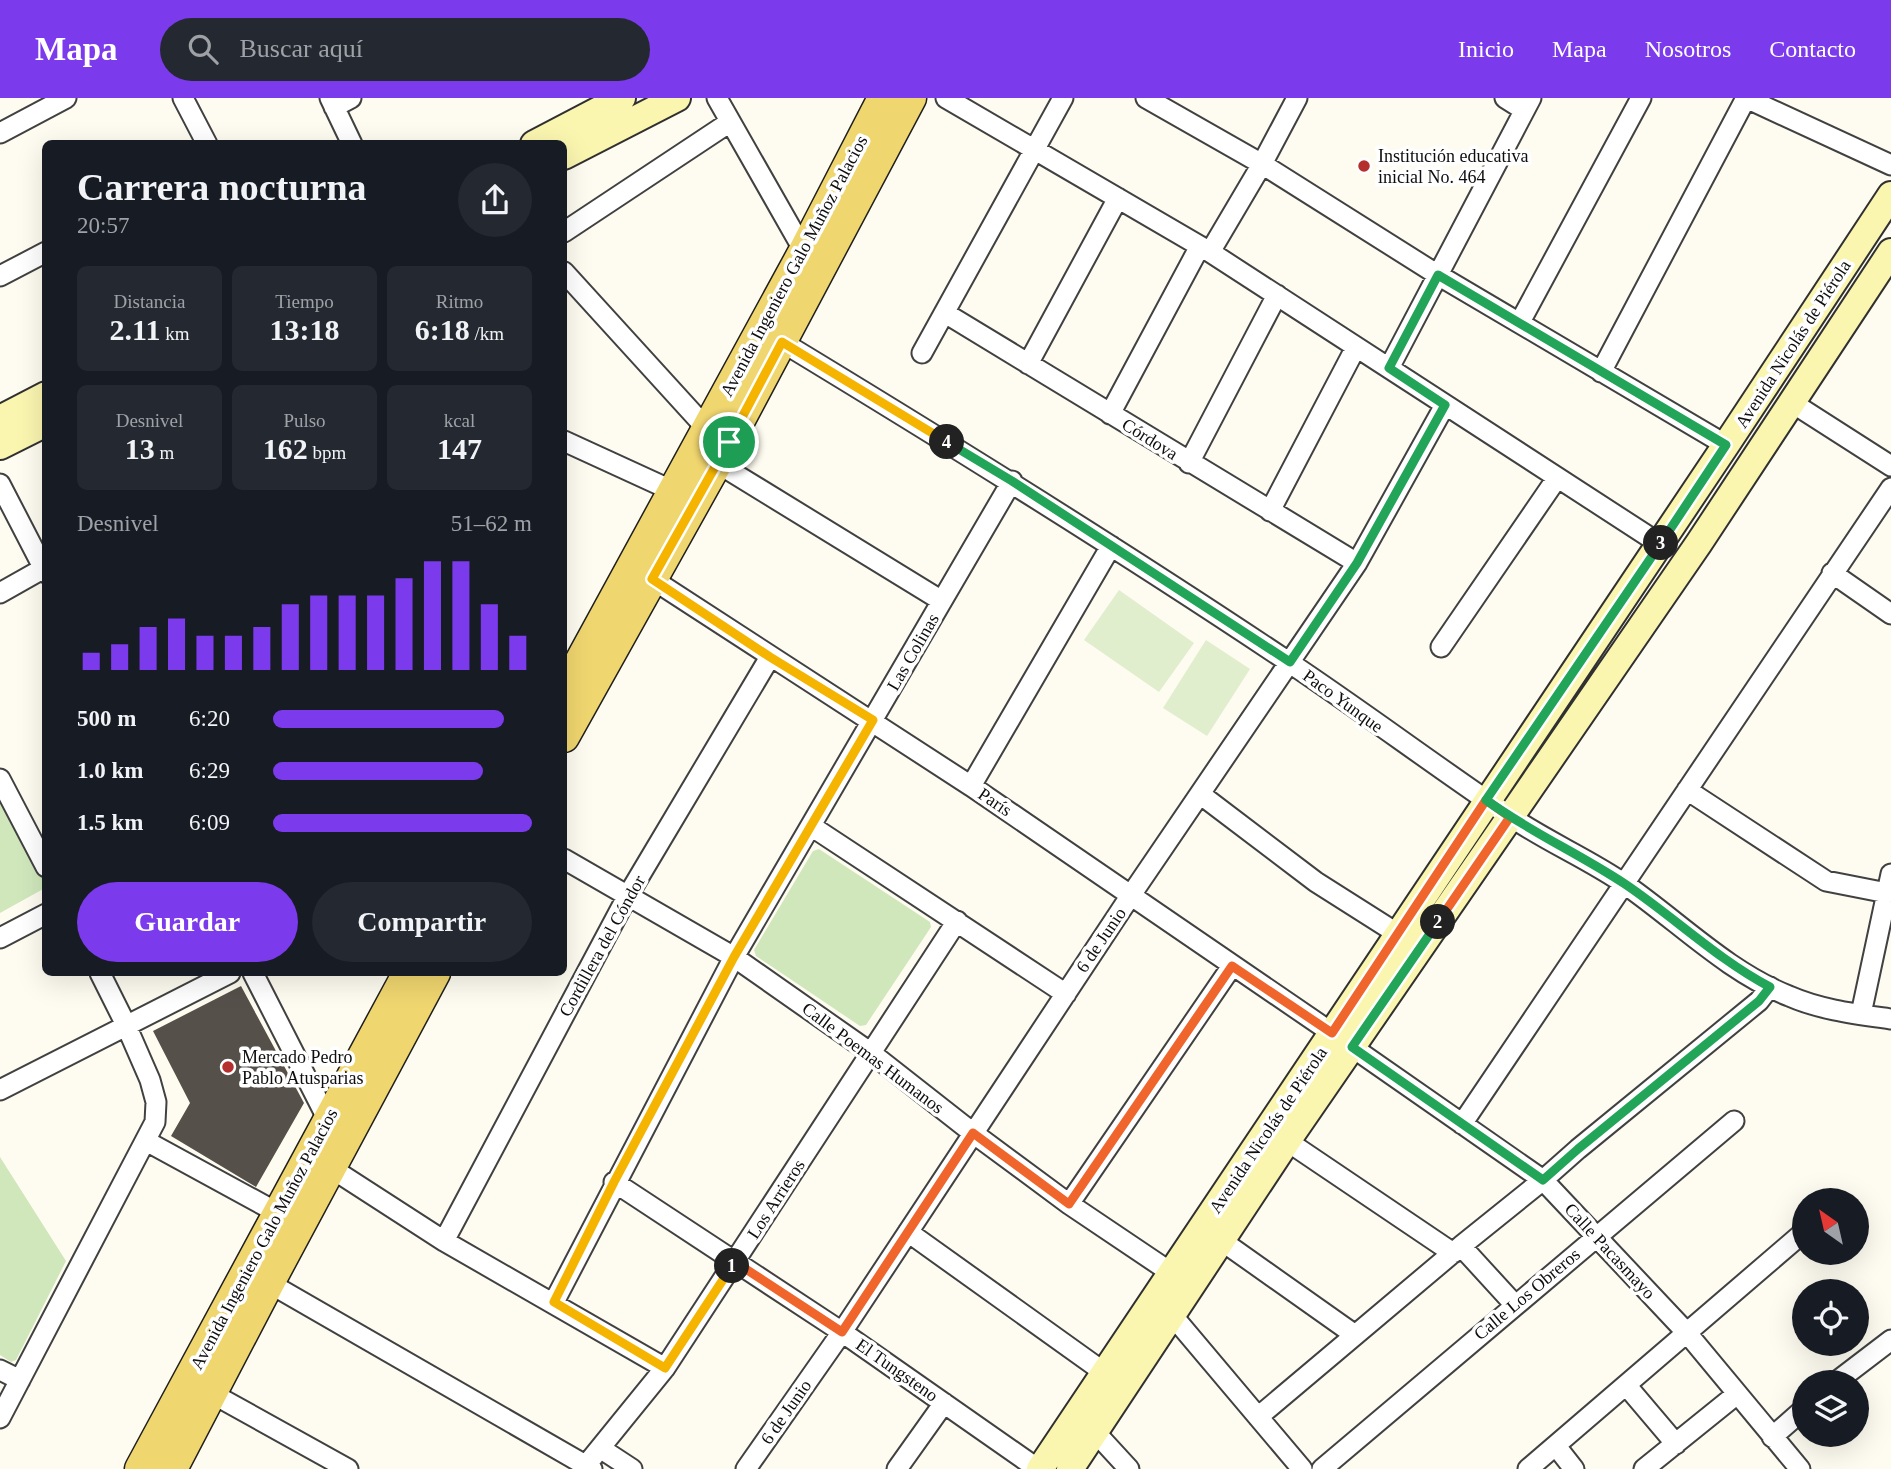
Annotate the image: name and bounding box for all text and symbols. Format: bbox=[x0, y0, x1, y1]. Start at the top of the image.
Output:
search box bbox=[160, 18, 650, 81]
icon: search bbox=[184, 30, 222, 68]
text: Mapa bbox=[35, 31, 118, 67]
text: Buscar aquí bbox=[240, 34, 363, 63]
text: Inicio bbox=[1458, 36, 1514, 62]
text: Mapa bbox=[1552, 36, 1607, 62]
text: Nosotros bbox=[1645, 36, 1731, 62]
text: Contacto bbox=[1769, 36, 1856, 62]
street label: Avenida Ingeniero Galo Muñoz Palacios bbox=[716, 132, 872, 400]
place label: Institución educativa inicial No. 464 bbox=[1378, 146, 1528, 187]
marker: Institución educativa inicial No. 464 bbox=[1356, 158, 1372, 174]
button: share bbox=[458, 163, 532, 237]
text: Carrera nocturna bbox=[77, 166, 367, 208]
text: 20:57 bbox=[77, 213, 129, 238]
street label: Avenida Nicolás de Piérola bbox=[1731, 256, 1855, 432]
text: Distancia bbox=[114, 291, 185, 312]
text: Tiempo bbox=[275, 291, 334, 312]
text: Ritmo bbox=[436, 291, 483, 312]
text: 2.11 bbox=[110, 313, 160, 346]
text: 13:18 bbox=[270, 313, 340, 346]
text: 6:18 bbox=[415, 313, 470, 346]
text: km bbox=[160, 323, 189, 344]
text: /km bbox=[470, 323, 504, 344]
text: Desnivel bbox=[116, 410, 183, 431]
text: Pulso bbox=[283, 410, 326, 431]
text: kcal bbox=[444, 410, 475, 431]
pin bbox=[699, 412, 759, 472]
street label: Córdova bbox=[1118, 414, 1182, 464]
icon: arrive bbox=[710, 423, 748, 461]
pin: 4 bbox=[930, 424, 964, 460]
text: 4 bbox=[942, 431, 951, 452]
text: 13 bbox=[125, 432, 155, 465]
text: 162 bbox=[263, 432, 308, 465]
text: 147 bbox=[437, 432, 482, 465]
text: m bbox=[155, 442, 174, 463]
text: bpm bbox=[308, 442, 346, 463]
text: Desnivel bbox=[77, 511, 159, 536]
text: 51–62 m bbox=[451, 511, 532, 536]
pin: 3 bbox=[1644, 526, 1678, 560]
text: 3 bbox=[1656, 532, 1665, 553]
street label: Las Colinas bbox=[883, 610, 943, 694]
street label: Paco Yunque bbox=[1299, 665, 1387, 737]
text: 500 m bbox=[77, 706, 136, 731]
text: 6:20 bbox=[189, 706, 230, 731]
text: 1.0 km bbox=[77, 758, 143, 783]
text: 6:29 bbox=[189, 758, 230, 783]
street label: París bbox=[974, 784, 1016, 820]
text: 1.5 km bbox=[77, 810, 143, 835]
text: 6:09 bbox=[189, 810, 230, 835]
street label: Cordillera del Cóndor bbox=[555, 872, 649, 1020]
button: Guardar bbox=[77, 882, 298, 962]
button: Compartir bbox=[312, 882, 532, 962]
street label: 6 de Junio bbox=[1072, 904, 1130, 976]
pin: 2 bbox=[1420, 904, 1456, 940]
text: 2 bbox=[1433, 911, 1442, 932]
street label: Calle Poemas Humanos bbox=[798, 998, 948, 1118]
street label: Avenida Nicolás de Piérola bbox=[1205, 1043, 1331, 1217]
place label: Mercado Pedro Pablo Atusparias bbox=[242, 1047, 364, 1088]
marker: Mercado Pedro Pablo Atusparias bbox=[220, 1059, 236, 1075]
street label: Avenida Ingeniero Galo Muñoz Palacios bbox=[186, 1105, 342, 1373]
street label: Los Arrieros bbox=[743, 1156, 809, 1242]
north arrow bbox=[1792, 1188, 1869, 1265]
map controls bbox=[1792, 1188, 1869, 1447]
street label: Calle Pacasmayo bbox=[1561, 1199, 1659, 1303]
street label: Calle Los Obreros bbox=[1470, 1244, 1584, 1344]
pin: 1 bbox=[714, 1248, 750, 1284]
text: 1 bbox=[727, 1255, 736, 1276]
button: locate bbox=[1792, 1279, 1869, 1356]
street label: El Tungsteno bbox=[852, 1334, 942, 1406]
button: layers bbox=[1792, 1370, 1869, 1447]
street label: 6 de Junio bbox=[757, 1376, 815, 1448]

